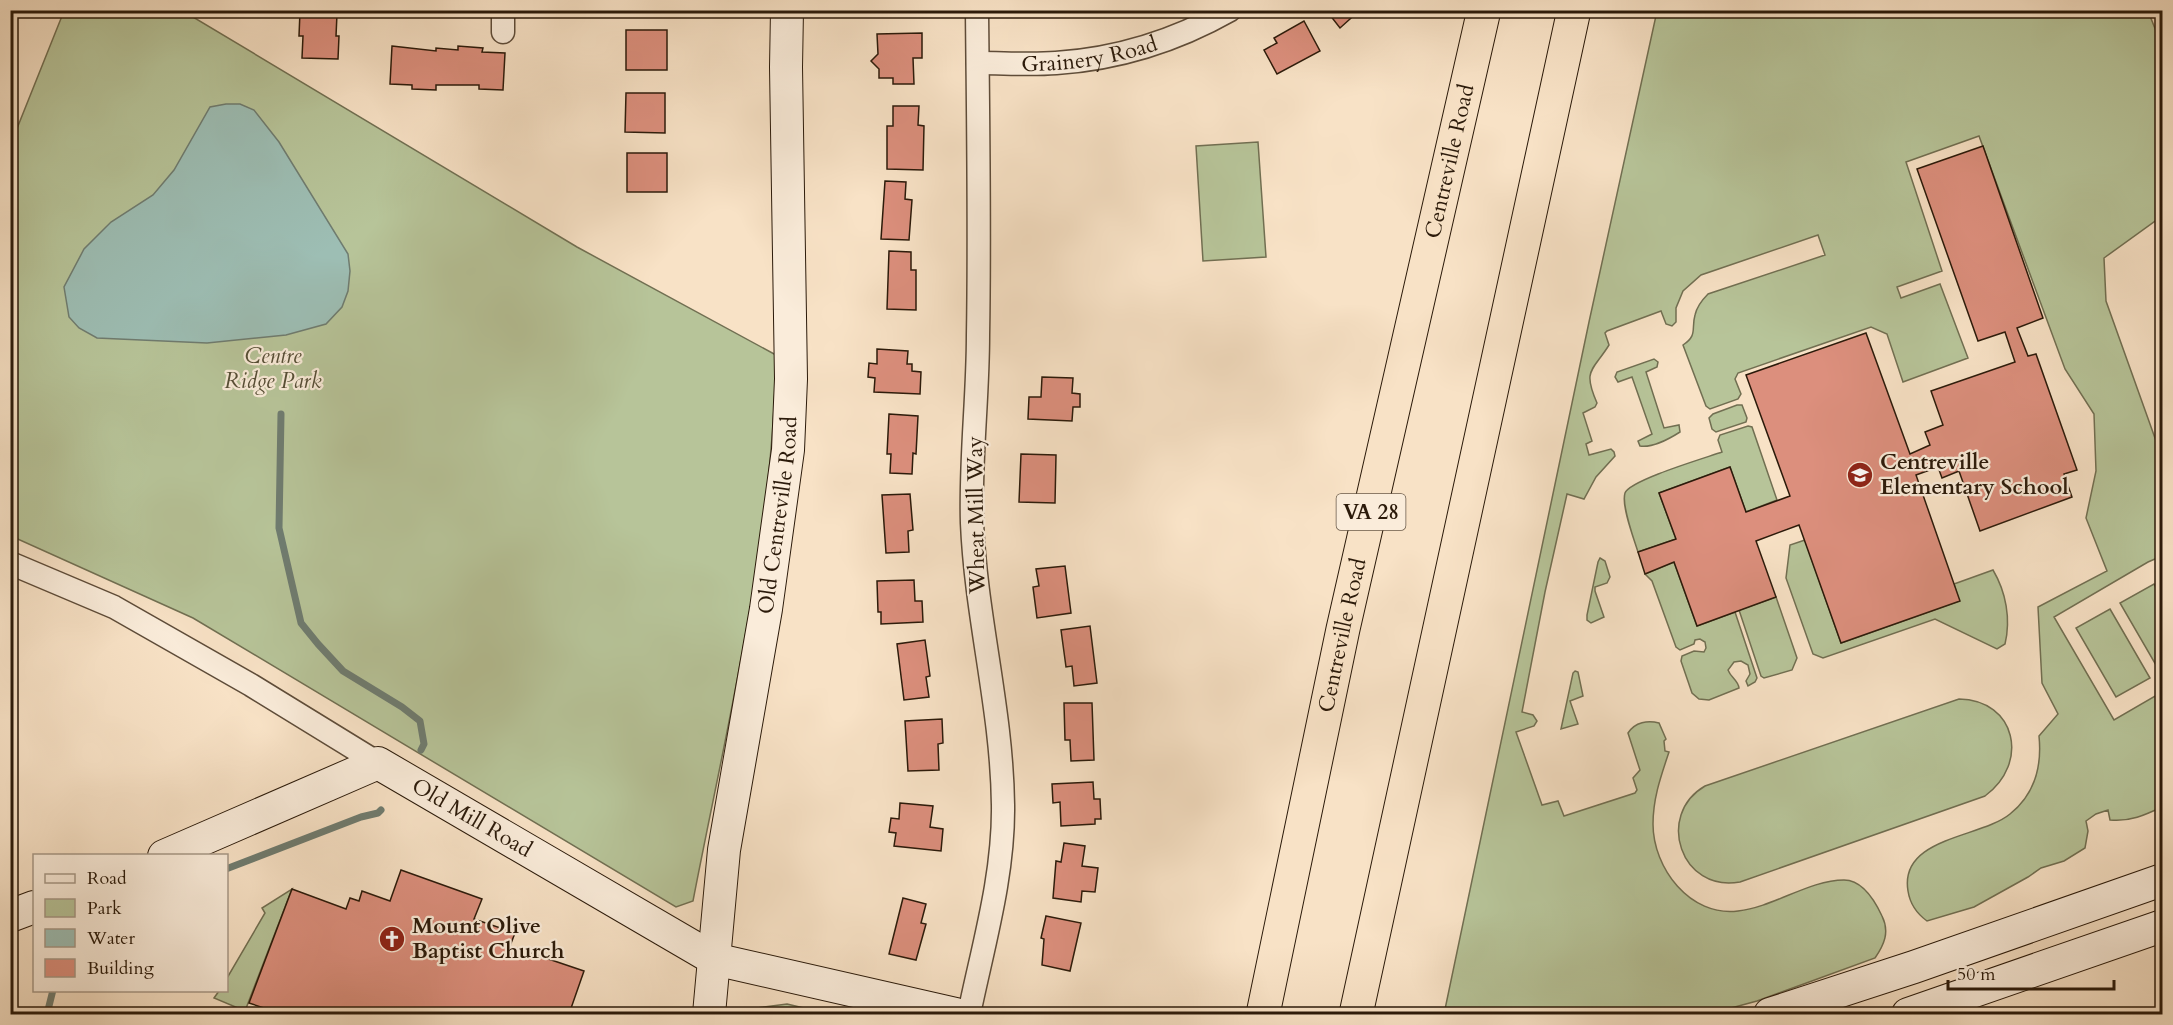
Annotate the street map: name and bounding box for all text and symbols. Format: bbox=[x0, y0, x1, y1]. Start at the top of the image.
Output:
street label: Grainery Road bbox=[1021, 29, 1161, 79]
street label: Centreville Road bbox=[1417, 81, 1482, 241]
park label: Centre Ridge Park bbox=[224, 341, 322, 396]
street label: Old Centreville Road bbox=[750, 415, 804, 616]
street label: Wheat Mill Way bbox=[960, 435, 992, 595]
place label: Centreville Elementary School bbox=[1880, 447, 2069, 502]
school or university icon: Centreville Elementary School bbox=[1845, 460, 1875, 490]
road number: VA 28 bbox=[1336, 494, 1406, 530]
street label: Centreville Road bbox=[1311, 555, 1374, 715]
street label: Old Mill Road bbox=[406, 771, 538, 865]
legend bbox=[33, 854, 228, 992]
text: Road bbox=[87, 866, 127, 891]
text: Park bbox=[87, 896, 122, 921]
place label: Mount Olive Baptist Church bbox=[412, 911, 565, 966]
church icon: Mount Olive Baptist Church bbox=[377, 924, 407, 954]
text: Water bbox=[86, 926, 136, 951]
scale bar bbox=[1948, 953, 2114, 991]
text: Building bbox=[87, 956, 155, 981]
text: 50 m bbox=[1957, 962, 1996, 987]

